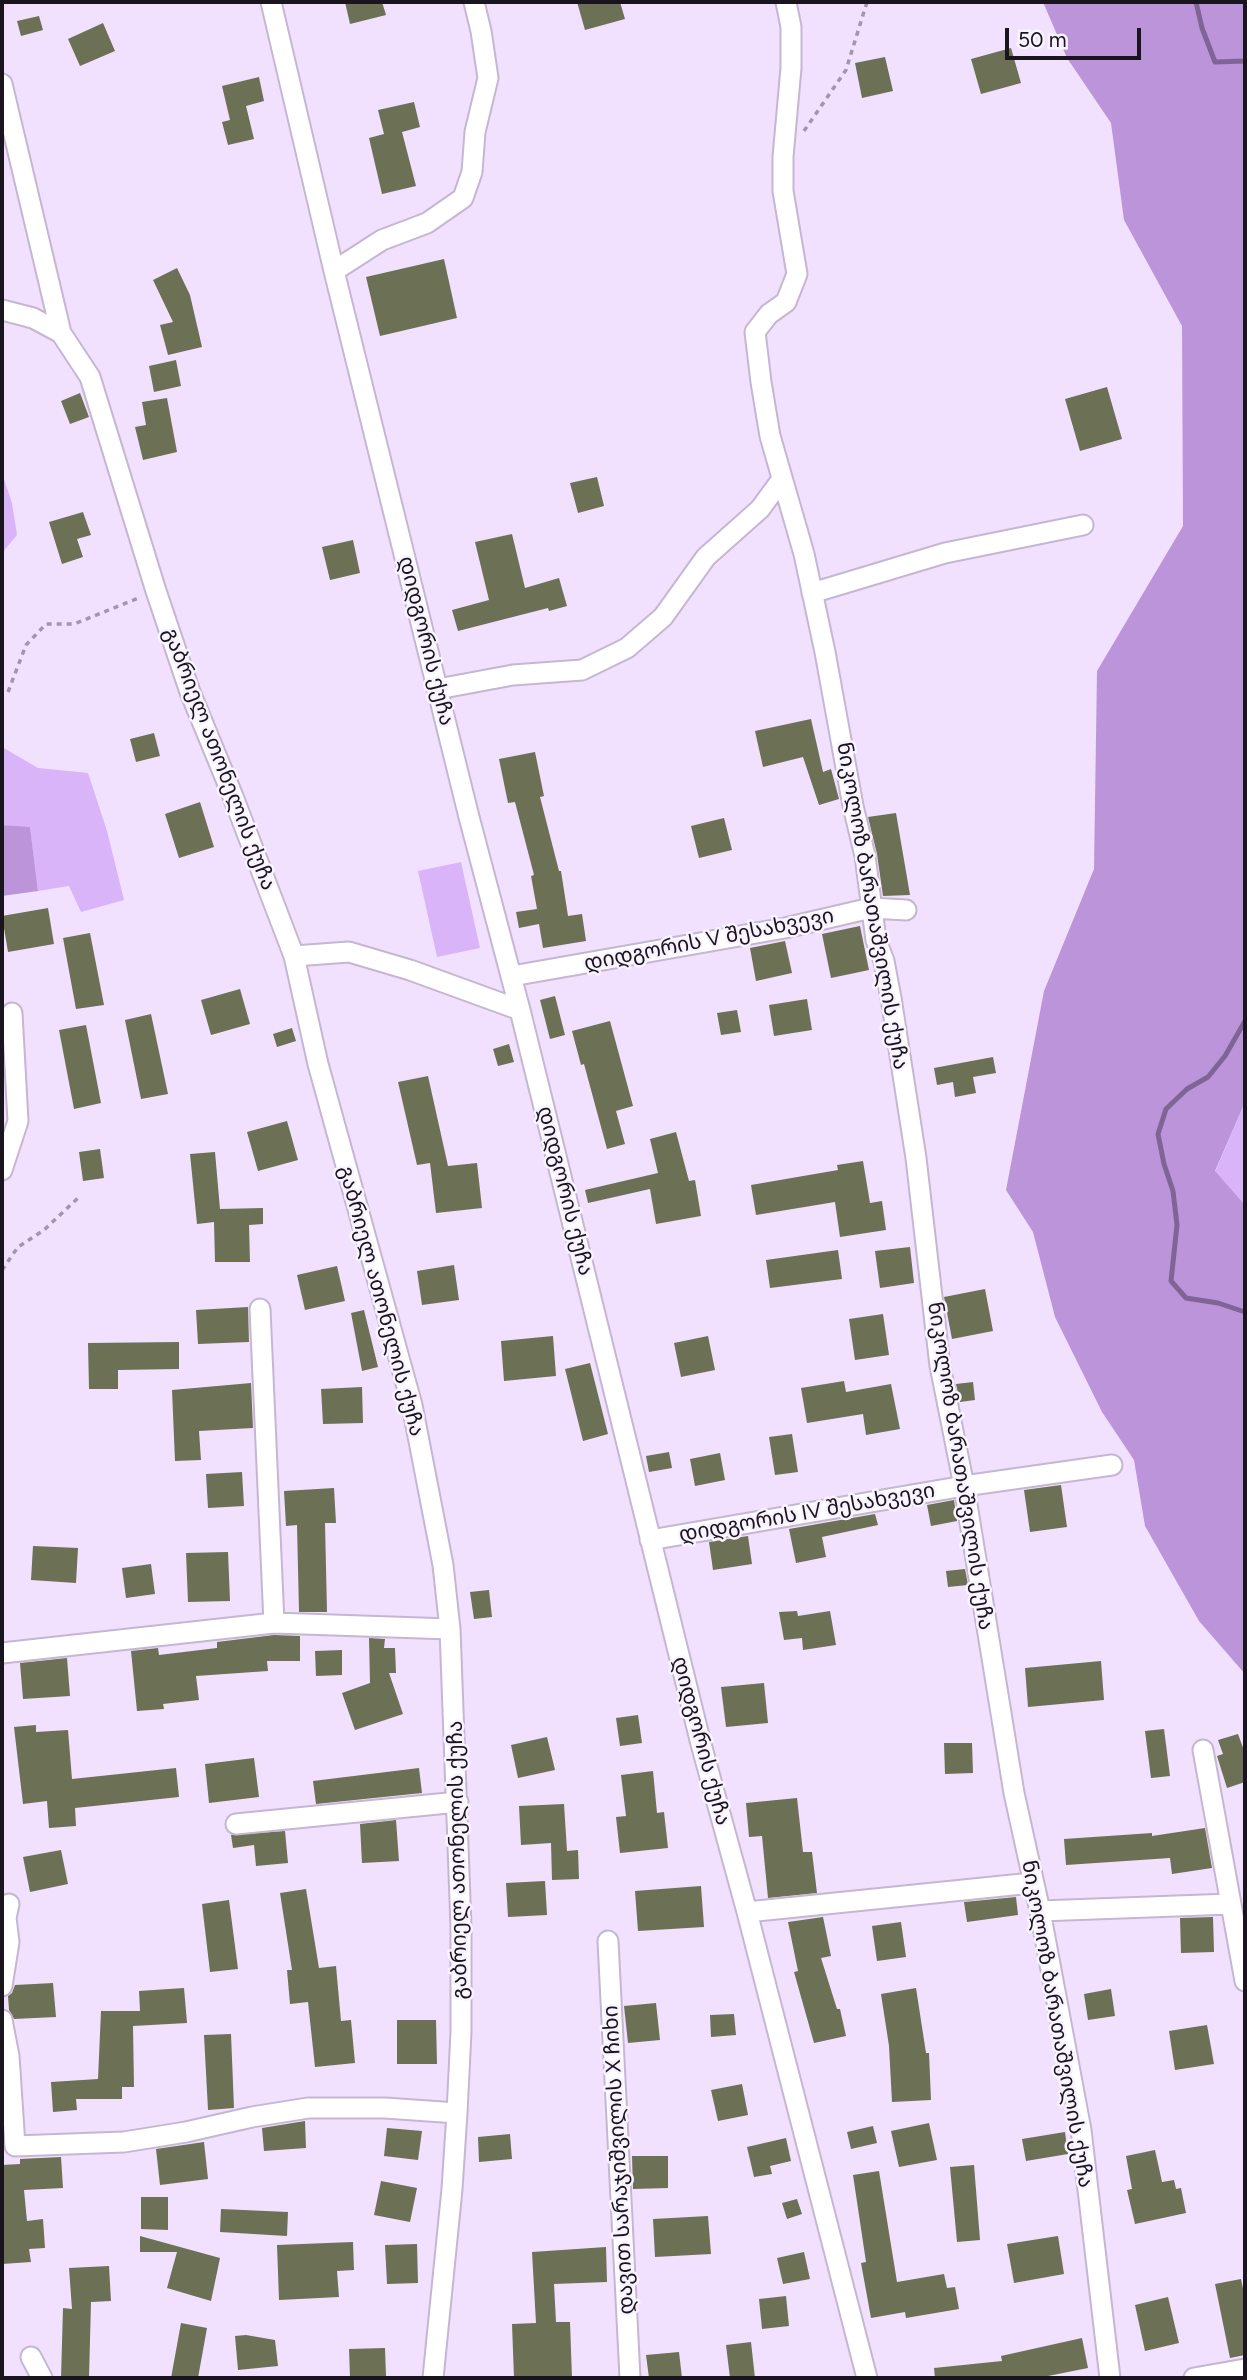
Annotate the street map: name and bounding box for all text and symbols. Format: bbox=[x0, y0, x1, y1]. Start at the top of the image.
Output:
scale bar bbox=[1009, 14, 1146, 58]
text: 50 m bbox=[1018, 27, 1067, 52]
street label: დიდგორის ქუჩა bbox=[393, 554, 459, 728]
street label: გაბრიელ ათონელის ქუჩა bbox=[157, 624, 281, 894]
street label: ნიკოლოზ ბარათაშვილის ქუჩა bbox=[831, 740, 913, 1072]
street label: დიდგორის V შესახვევი bbox=[582, 903, 836, 977]
street label: დიდგორის ქუჩა bbox=[532, 1104, 598, 1278]
street label: გაბრიელ ათონელის ქუჩა bbox=[333, 1163, 429, 1439]
street label: ნიკოლოზ ბარათაშვილის ქუჩა bbox=[922, 1300, 998, 1632]
street label: დიდგორის IV შესახვევი bbox=[677, 1478, 937, 1548]
street label: დიდგორის ქუჩა bbox=[666, 1654, 736, 1828]
street label: გაბრიელ ათონელის ქუჩა bbox=[443, 1720, 473, 2000]
street label: ნიკოლოზ ბარათაშვილის ქუჩა bbox=[1016, 1858, 1098, 2190]
street label: დავით სარაჯიშვილის X ჩიხი bbox=[598, 2005, 640, 2315]

